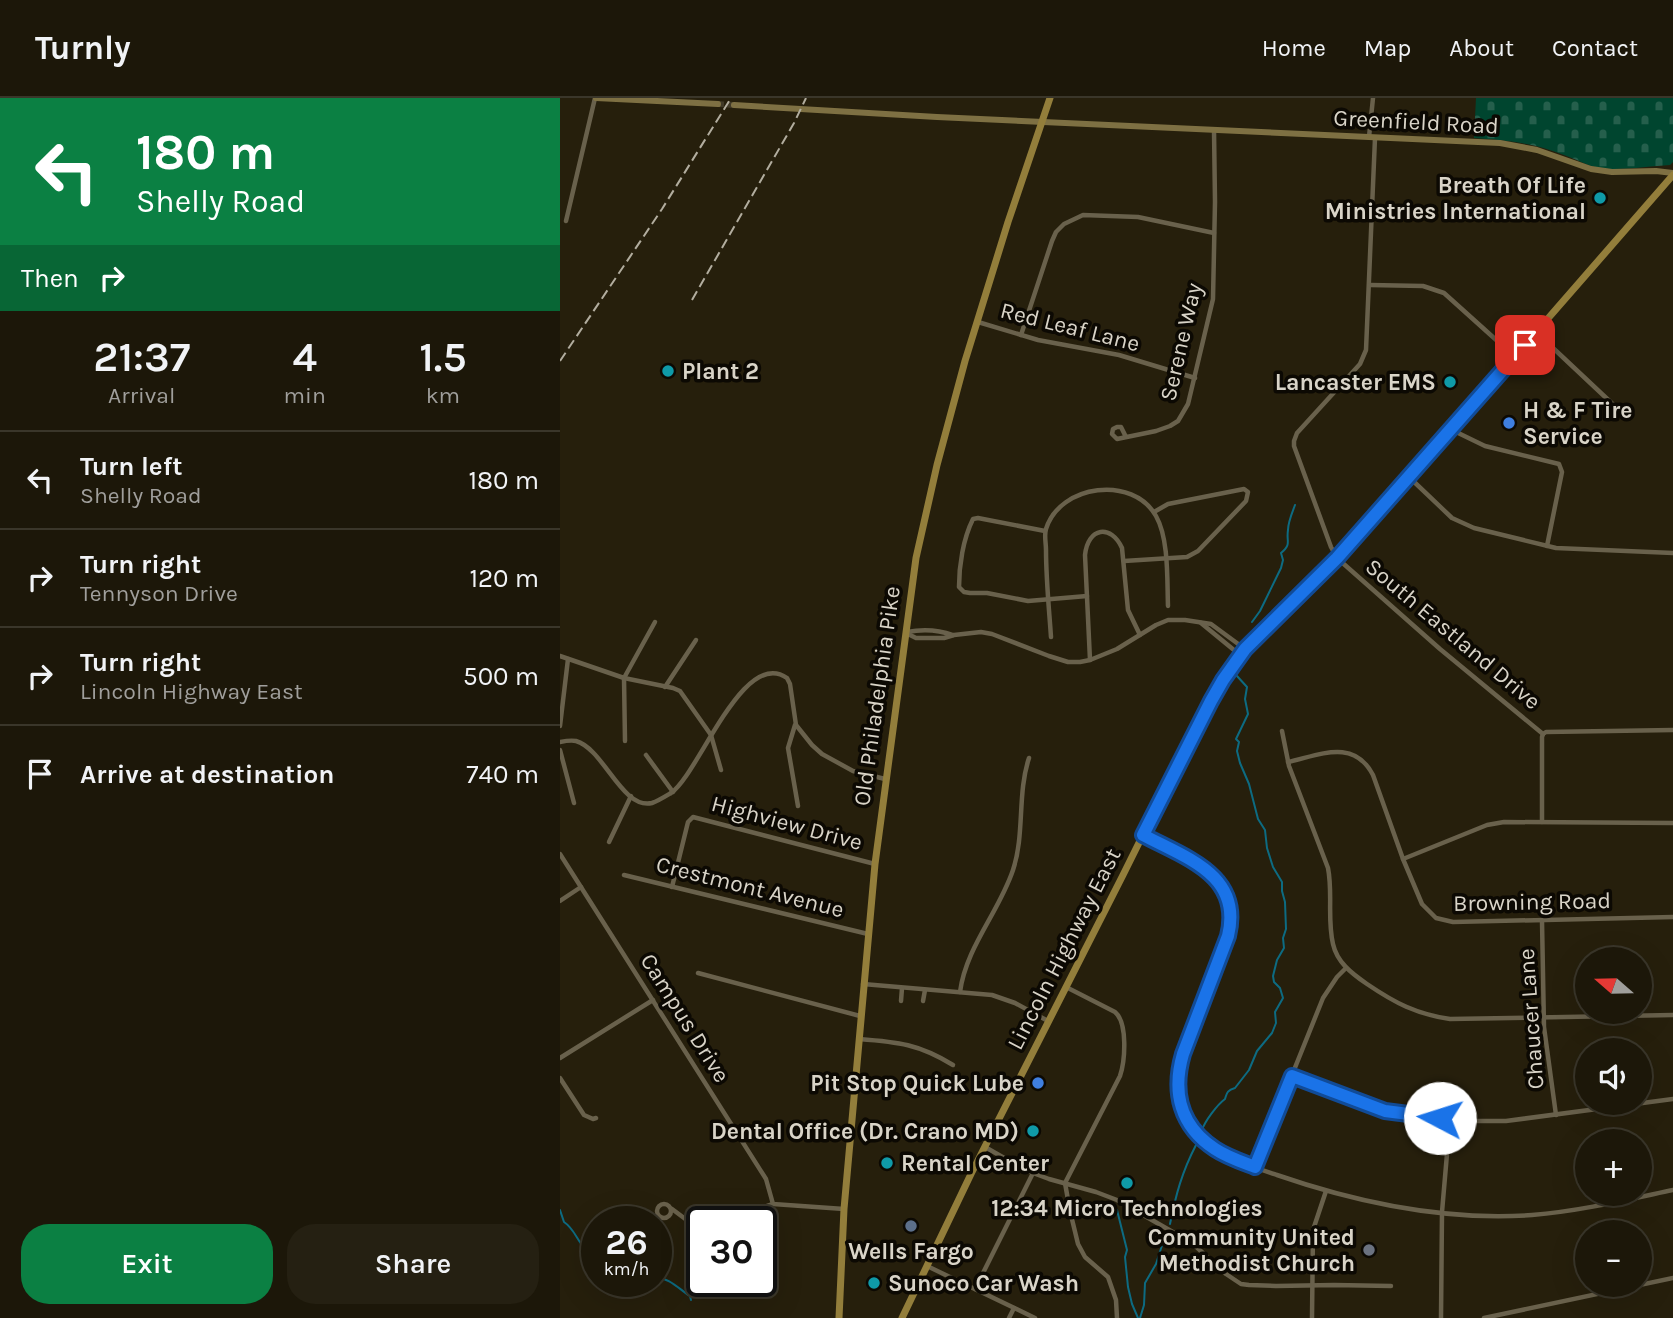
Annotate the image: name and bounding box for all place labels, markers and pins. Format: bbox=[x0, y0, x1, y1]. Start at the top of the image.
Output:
place label: Breath Of Life Ministries International bbox=[1325, 172, 1586, 225]
marker: Breath Of Life Ministries International bbox=[1592, 190, 1608, 206]
pin bbox=[1495, 315, 1555, 375]
place label: Plant 2 bbox=[682, 358, 759, 385]
marker: Plant 2 bbox=[660, 363, 676, 379]
place label: Lancaster EMS bbox=[1275, 369, 1436, 396]
marker: Lancaster EMS bbox=[1442, 374, 1458, 390]
place label: H & F Tire Service bbox=[1523, 397, 1632, 450]
marker: H & F Tire Service bbox=[1501, 415, 1517, 431]
place label: Pit Stop Quick Lube bbox=[810, 1070, 1024, 1097]
marker: Pit Stop Quick Lube bbox=[1030, 1075, 1046, 1091]
place label: Dental Office (Dr. Crano MD) bbox=[711, 1118, 1019, 1145]
marker: Dental Office (Dr. Crano MD) bbox=[1025, 1123, 1041, 1139]
place label: Rental Center bbox=[901, 1150, 1049, 1177]
marker: Rental Center bbox=[879, 1155, 895, 1171]
marker: 12:34 Micro Technologies bbox=[1119, 1175, 1135, 1191]
place label: 12:34 Micro Technologies bbox=[991, 1195, 1263, 1222]
marker: Wells Fargo bbox=[903, 1218, 919, 1234]
place label: Community United Methodist Church bbox=[1148, 1224, 1355, 1277]
place label: Wells Fargo bbox=[848, 1238, 974, 1265]
marker: Community United Methodist Church bbox=[1361, 1242, 1377, 1258]
place label: Sunoco Car Wash bbox=[888, 1270, 1079, 1297]
marker: Sunoco Car Wash bbox=[866, 1275, 882, 1291]

